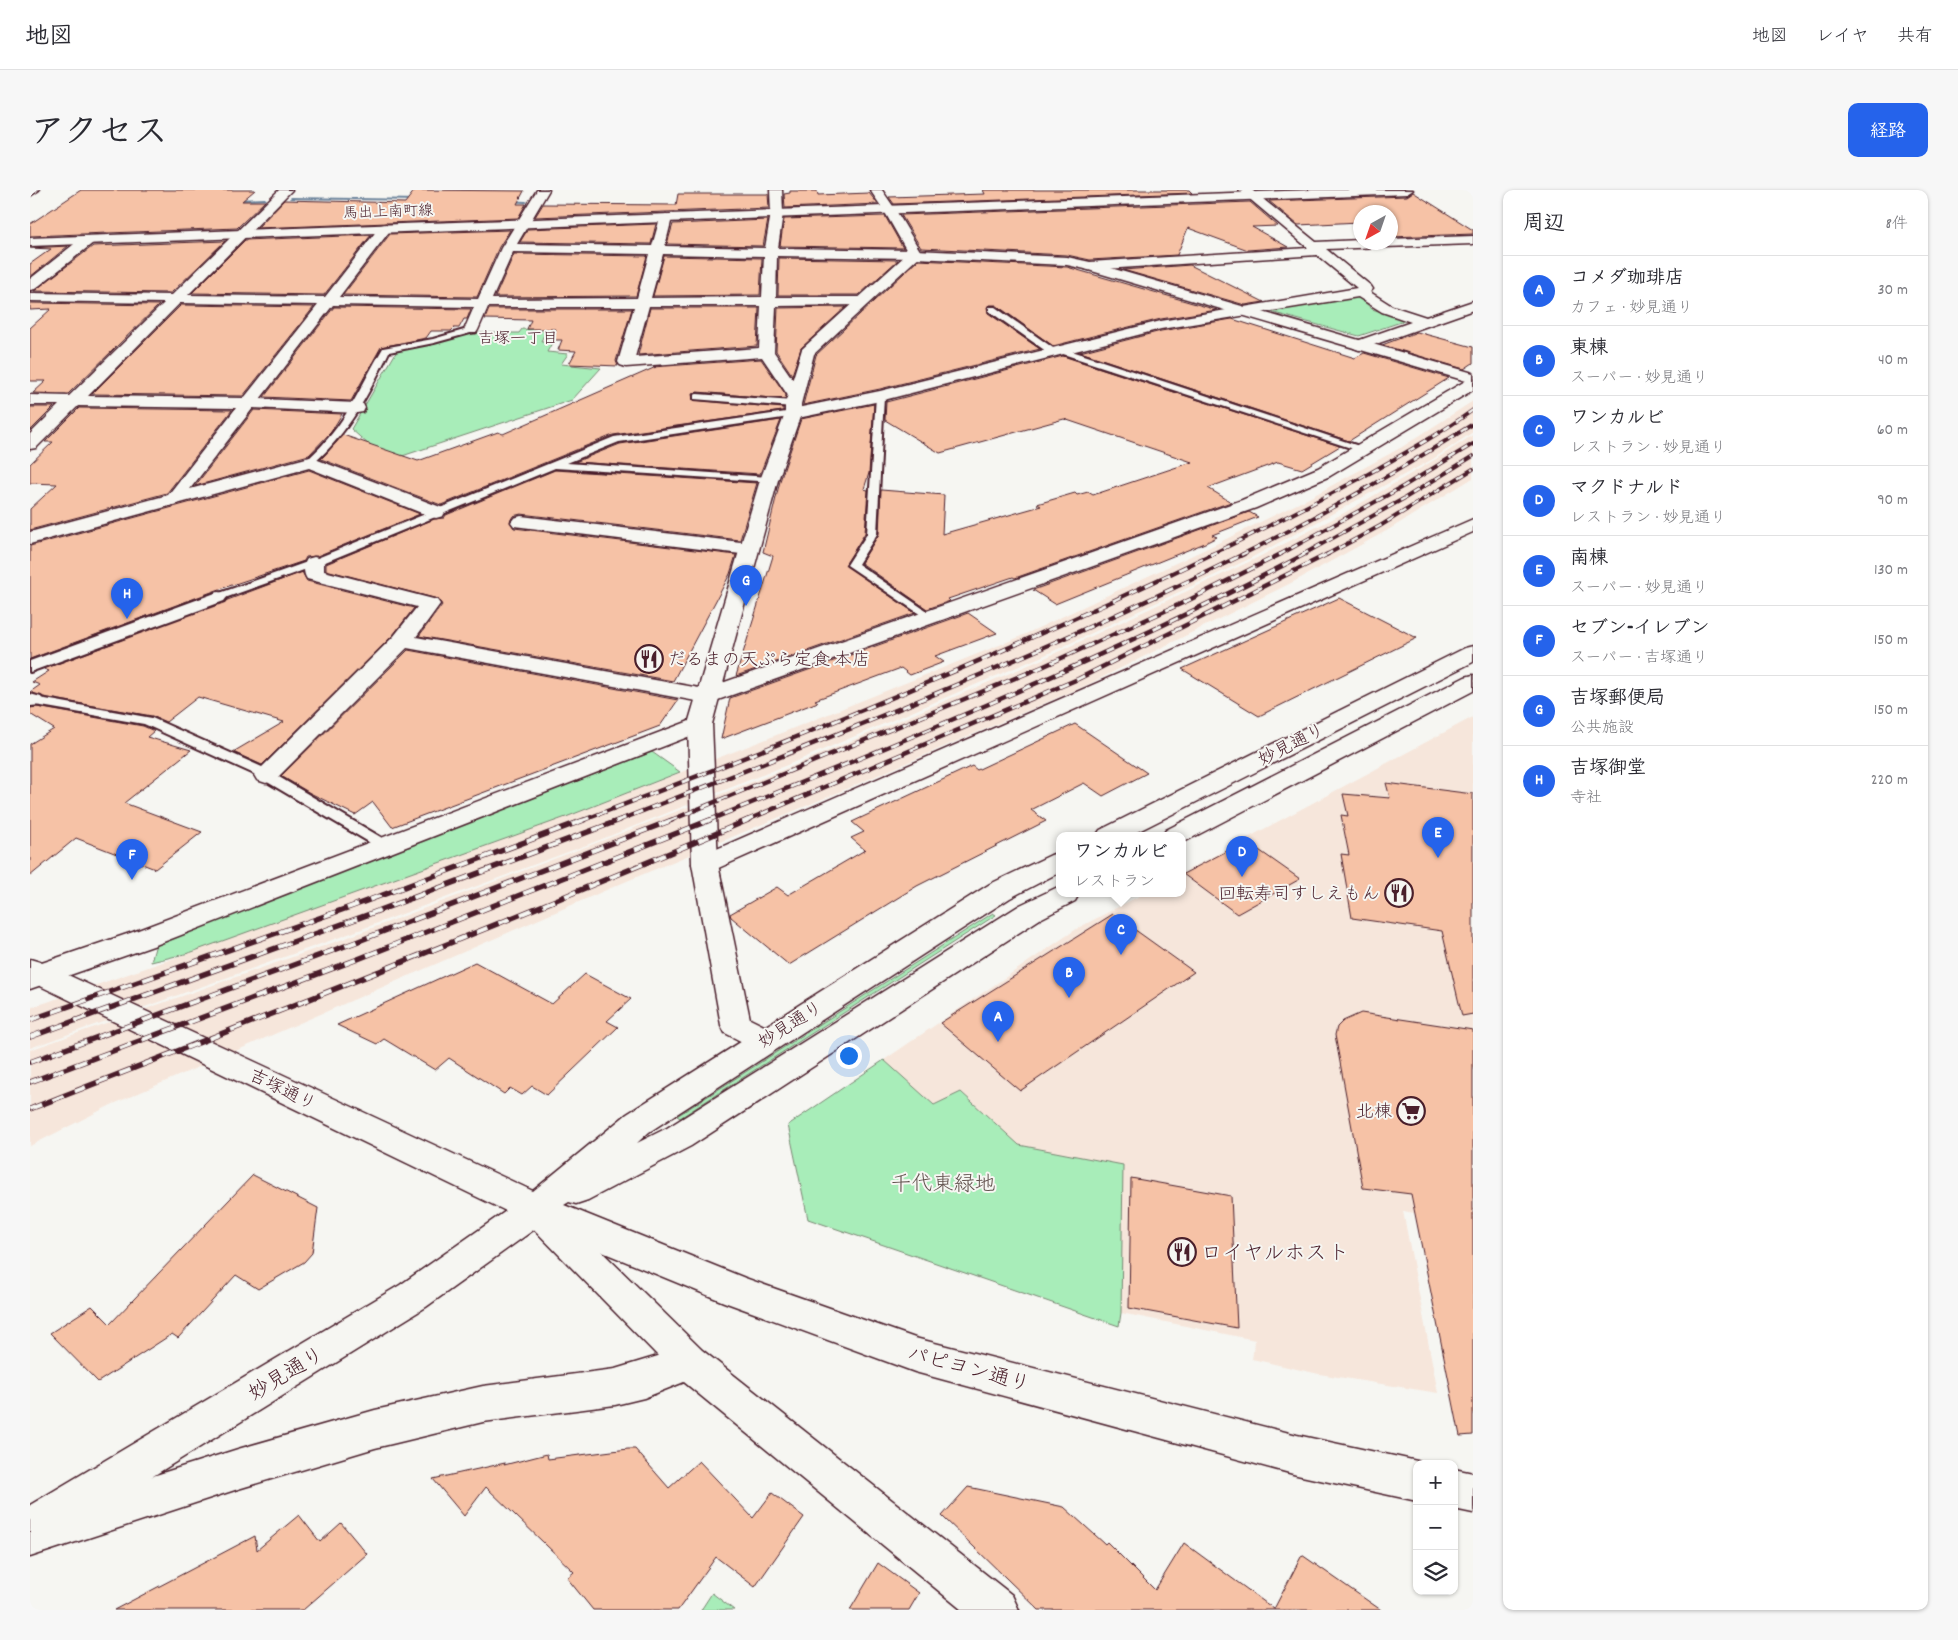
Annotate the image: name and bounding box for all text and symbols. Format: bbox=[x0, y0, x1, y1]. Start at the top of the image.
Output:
text: 地図 bbox=[25, 21, 73, 55]
text: 地図 bbox=[1752, 25, 1788, 50]
text: レイヤ bbox=[1816, 25, 1869, 50]
text: 共有 bbox=[1897, 25, 1933, 50]
button: 経路 bbox=[1848, 103, 1928, 157]
text: アクセス bbox=[30, 110, 168, 160]
street label: 馬出上南町線 bbox=[343, 200, 433, 226]
north arrow bbox=[1353, 205, 1398, 250]
text: 周辺 bbox=[1523, 210, 1565, 240]
text: 8件 bbox=[1886, 213, 1908, 236]
text: コメダ珈琲店 bbox=[1570, 266, 1684, 293]
text: A bbox=[1535, 279, 1543, 302]
text: 30 m bbox=[1878, 279, 1908, 302]
text: カフェ · 妙見通り bbox=[1570, 297, 1693, 320]
district label: 吉塚一丁目 bbox=[478, 328, 558, 351]
text: 東棟 bbox=[1570, 336, 1608, 363]
text: B bbox=[1535, 349, 1543, 372]
text: 40 m bbox=[1878, 349, 1908, 372]
text: スーパー · 妙見通り bbox=[1570, 367, 1708, 390]
text: ワンカルビ bbox=[1570, 406, 1665, 433]
text: C bbox=[1535, 419, 1543, 442]
text: 60 m bbox=[1877, 419, 1908, 442]
text: レストラン · 妙見通り bbox=[1570, 437, 1726, 460]
text: マクドナルド bbox=[1570, 476, 1683, 503]
text: D bbox=[1535, 489, 1543, 512]
text: 90 m bbox=[1877, 489, 1908, 512]
text: レストラン · 妙見通り bbox=[1570, 507, 1726, 530]
text: 南棟 bbox=[1570, 546, 1608, 573]
text: E bbox=[1535, 559, 1543, 582]
text: 130 m bbox=[1874, 559, 1908, 582]
pin: G bbox=[730, 565, 762, 606]
text: スーパー · 妙見通り bbox=[1570, 577, 1708, 600]
pin: H bbox=[111, 578, 143, 619]
text: セブン-イレブン bbox=[1570, 616, 1710, 643]
text: F bbox=[1535, 629, 1543, 652]
text: 150 m bbox=[1874, 629, 1908, 652]
restaurant icon: だるまの天ぷら定食 本店 bbox=[634, 644, 664, 674]
text: スーパー · 吉塚通り bbox=[1570, 647, 1708, 670]
place label: だるまの天ぷら定食 本店 bbox=[668, 649, 870, 674]
text: 吉塚郵便局 bbox=[1570, 686, 1665, 713]
text: G bbox=[1535, 699, 1543, 722]
text: 150 m bbox=[1874, 699, 1908, 722]
text: 公共施設 bbox=[1570, 717, 1634, 740]
street label: 妙見通り bbox=[1254, 719, 1330, 774]
text: 吉塚御堂 bbox=[1570, 756, 1646, 783]
text: H bbox=[1535, 769, 1543, 792]
text: 220 m bbox=[1871, 769, 1908, 792]
text: 寺社 bbox=[1570, 787, 1602, 810]
pin: E bbox=[1422, 817, 1454, 858]
popup bbox=[1056, 832, 1186, 897]
pin: D bbox=[1226, 836, 1258, 877]
pin: F bbox=[116, 839, 148, 880]
text: ワンカルビ bbox=[1074, 840, 1168, 867]
text: レストラン bbox=[1074, 871, 1155, 894]
restaurant icon: 回転寿司すしえもん bbox=[1384, 878, 1414, 908]
place label: 回転寿司すしえもん bbox=[1218, 883, 1380, 908]
pin: C bbox=[1105, 914, 1137, 955]
pin: B bbox=[1053, 957, 1085, 998]
street label: 妙見通り bbox=[754, 996, 828, 1056]
pin: A bbox=[982, 1001, 1014, 1042]
your location bbox=[836, 1043, 862, 1069]
street label: 吉塚通り bbox=[244, 1064, 320, 1118]
supermarket icon: 北棟 bbox=[1396, 1096, 1426, 1126]
place label: 北棟 bbox=[1356, 1101, 1392, 1126]
park label: 千代東緑地 bbox=[891, 1171, 996, 1201]
restaurant icon: ロイヤルホスト bbox=[1167, 1237, 1197, 1267]
place label: ロイヤルホスト bbox=[1201, 1240, 1349, 1270]
street label: パピヨン通り bbox=[903, 1340, 1033, 1402]
street label: 妙見通り bbox=[244, 1341, 331, 1410]
map controls bbox=[1413, 1460, 1458, 1595]
button: + bbox=[1413, 1460, 1458, 1505]
button: − bbox=[1413, 1505, 1458, 1550]
button: layers bbox=[1413, 1550, 1458, 1595]

